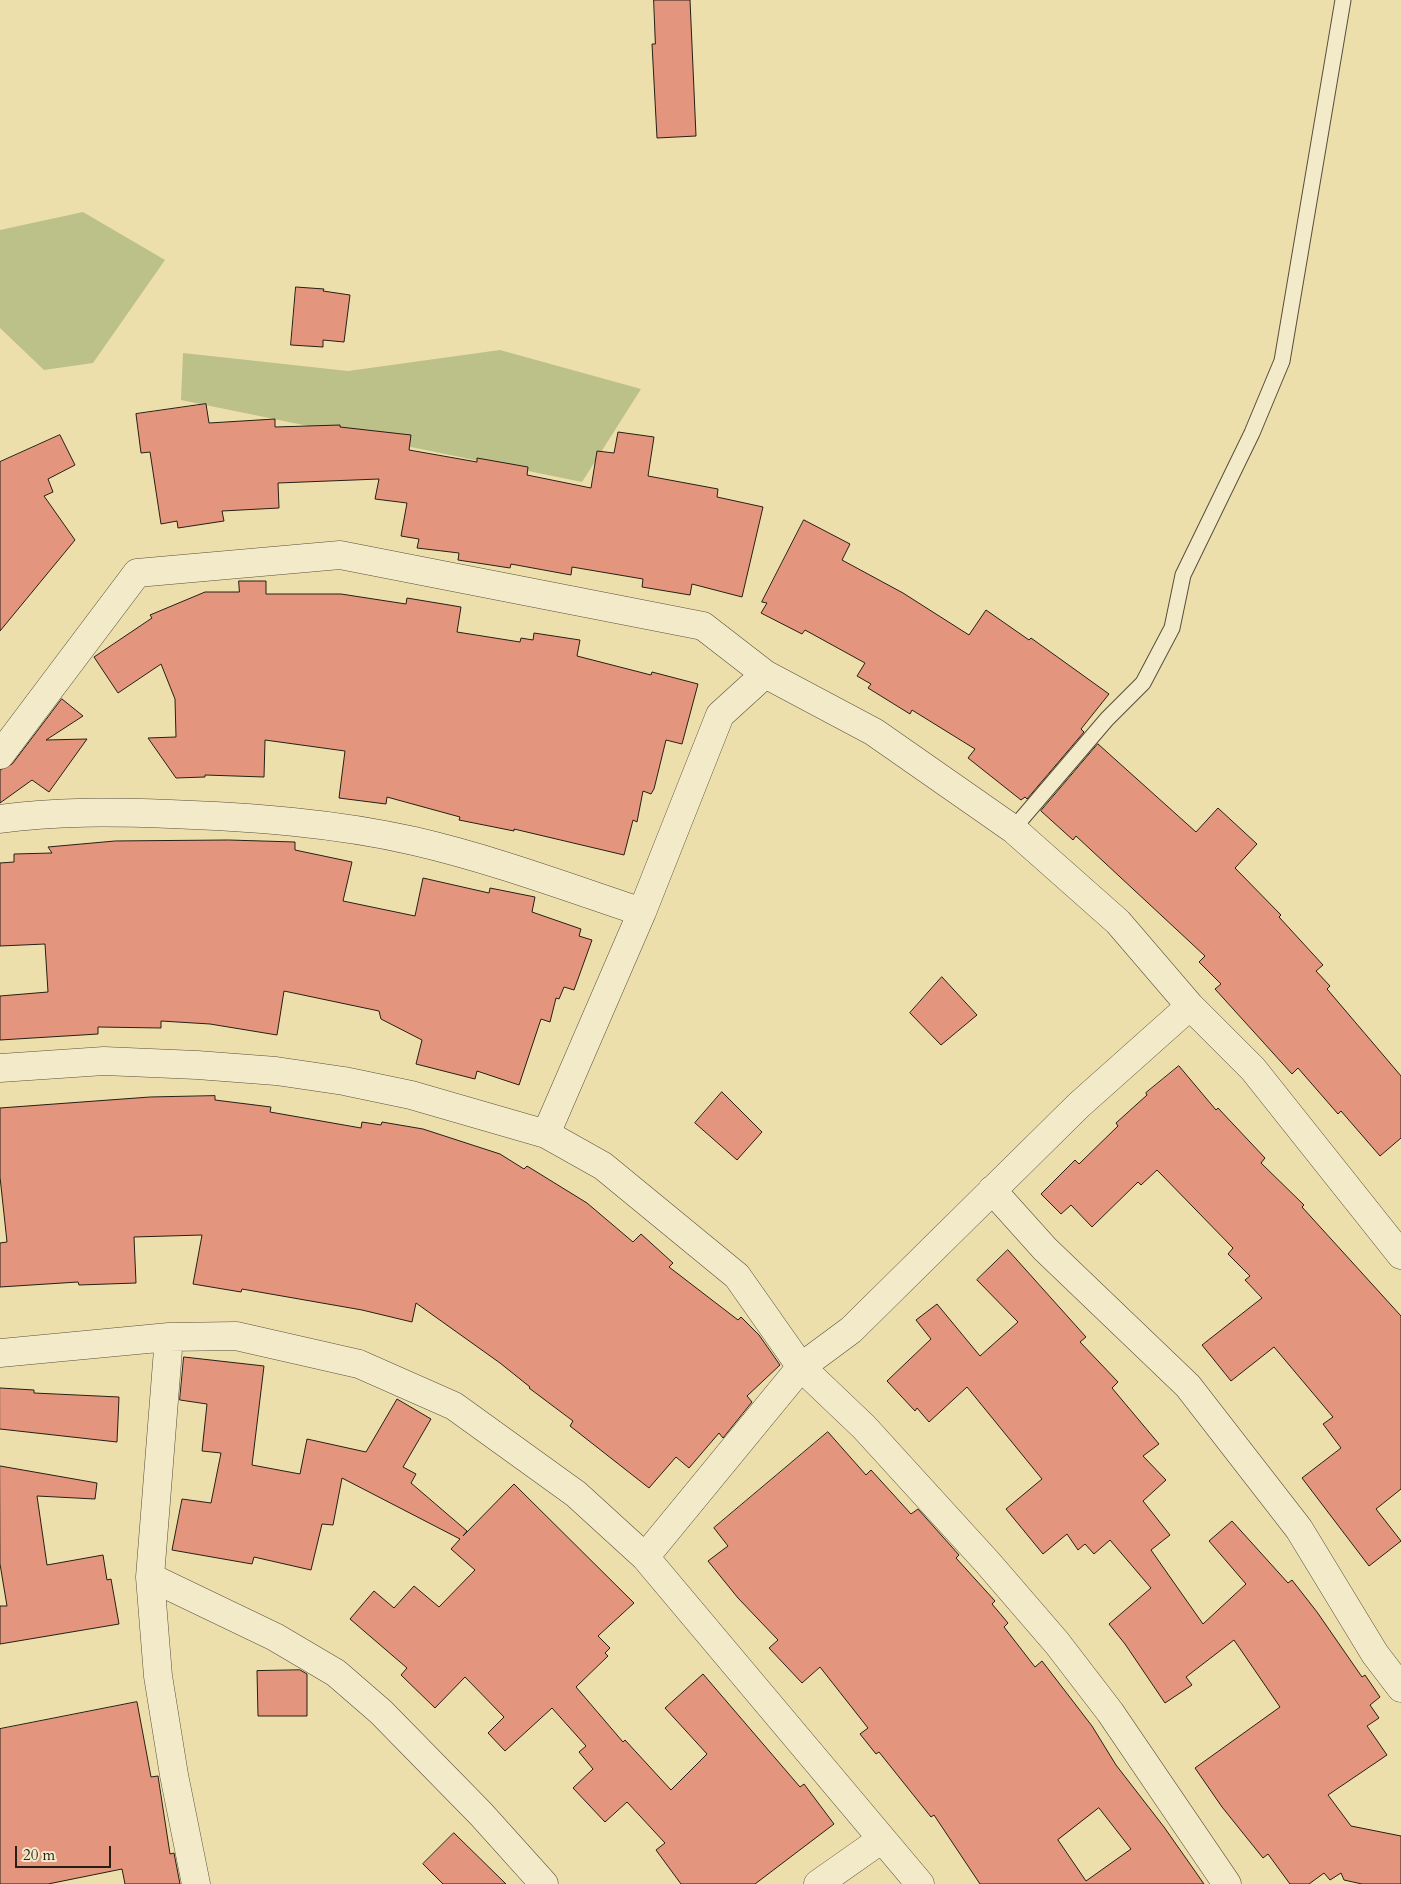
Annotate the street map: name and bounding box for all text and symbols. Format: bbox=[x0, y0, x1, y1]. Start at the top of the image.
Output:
scale bar bbox=[18, 1836, 114, 1868]
text: 20 m bbox=[23, 1845, 55, 1865]

